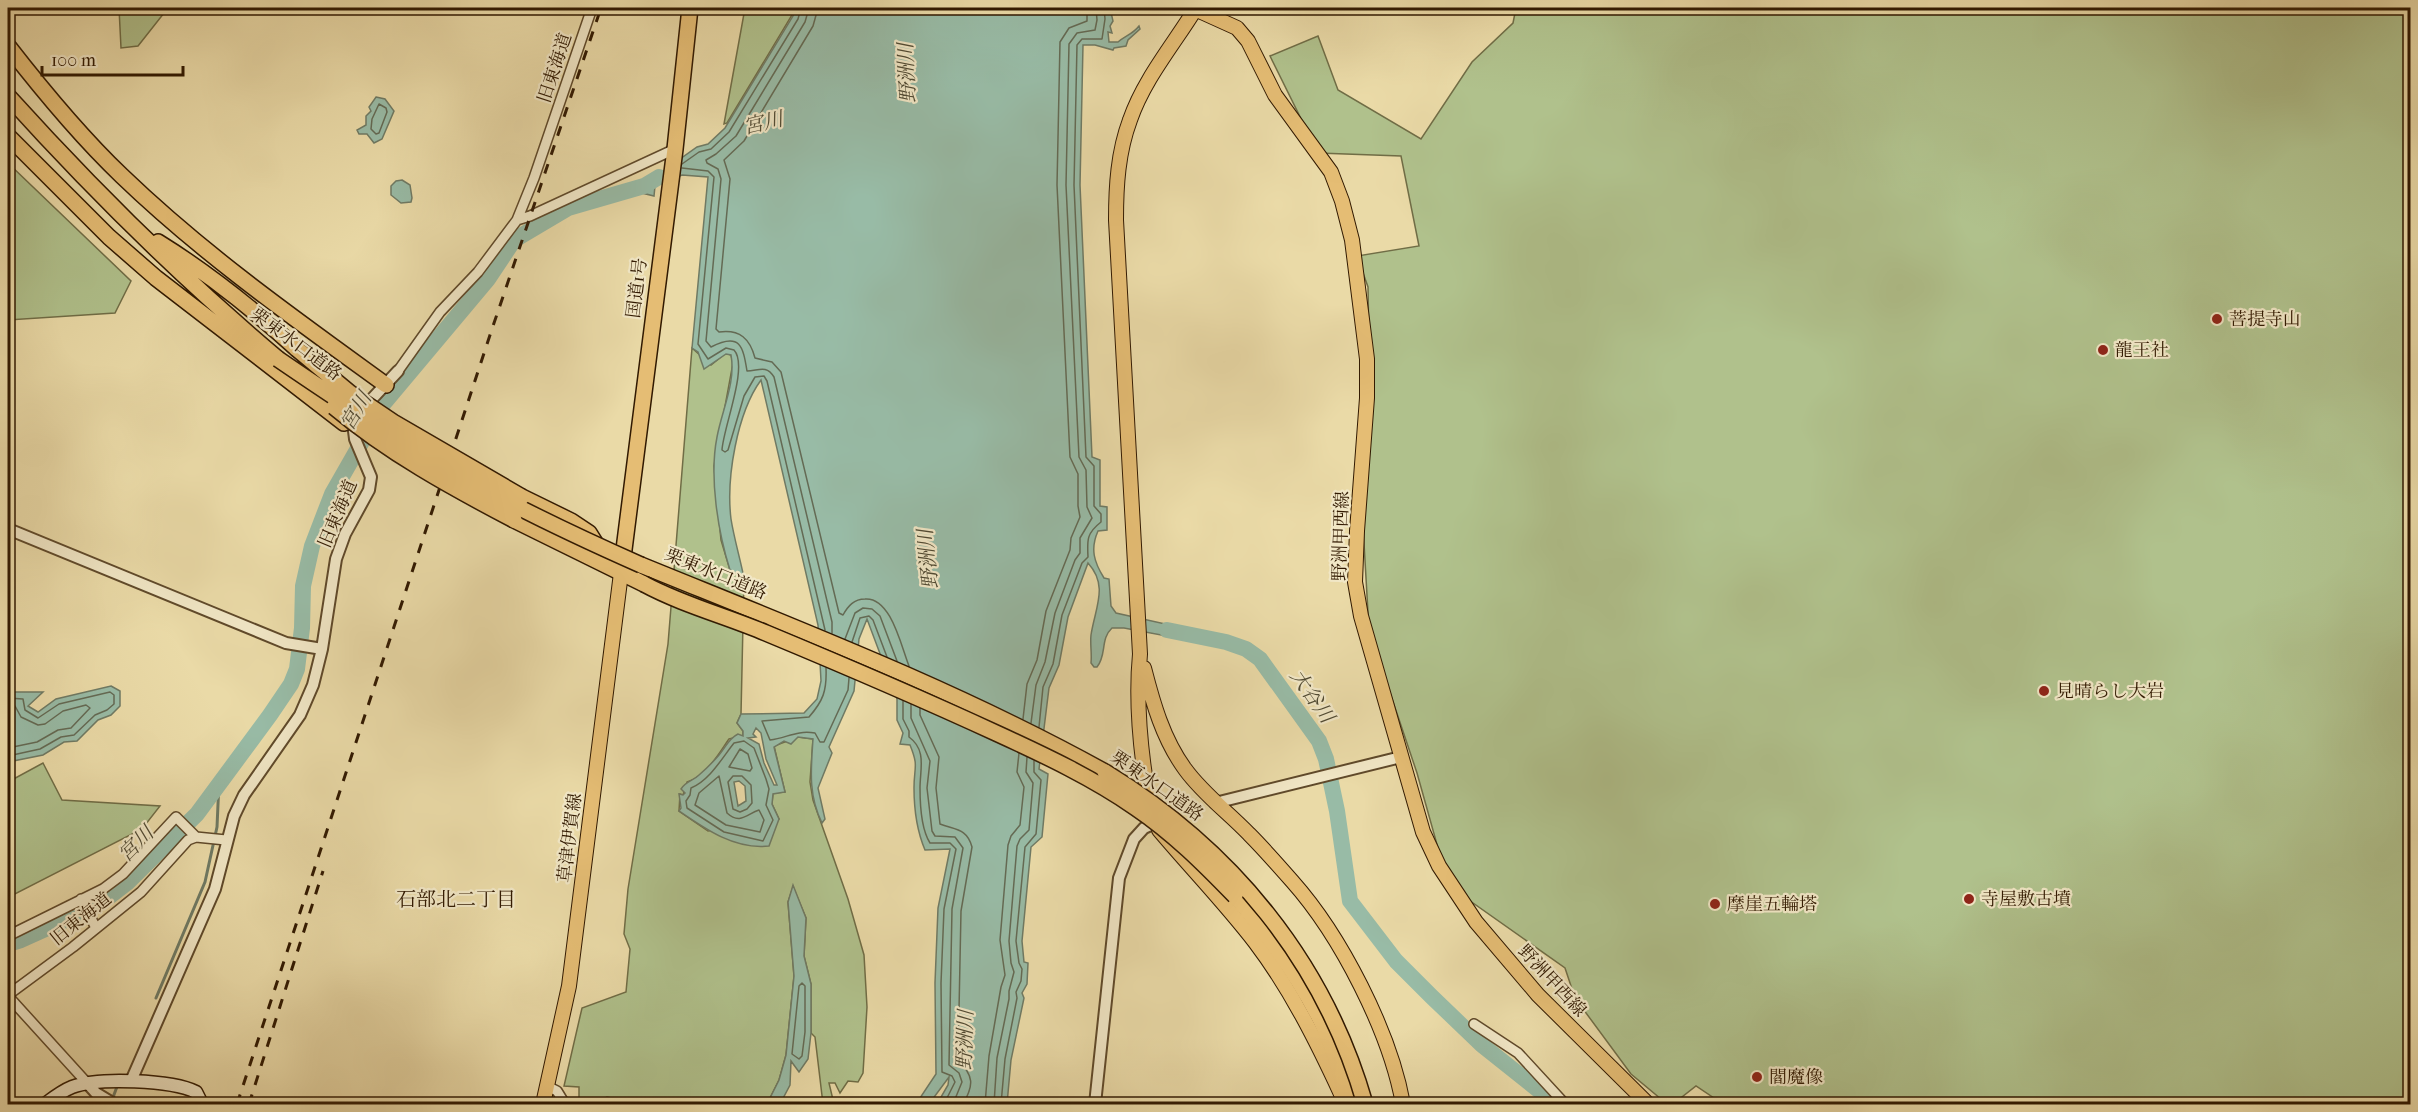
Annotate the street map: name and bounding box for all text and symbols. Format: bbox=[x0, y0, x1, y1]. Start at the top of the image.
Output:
street label: 旧東海道 bbox=[534, 31, 576, 105]
scale bar bbox=[42, 39, 183, 77]
water label: 野洲川 bbox=[894, 40, 920, 104]
text: 100 m bbox=[51, 50, 96, 71]
water label: 宮川 bbox=[741, 107, 787, 139]
street label: 国道1号 bbox=[623, 257, 651, 319]
street label: 栗東水口道路 bbox=[247, 303, 345, 385]
place label: 菩提寺山 bbox=[2229, 309, 2301, 330]
marker: 菩提寺山 bbox=[2210, 312, 2224, 326]
place label: 龍王社 bbox=[2115, 340, 2169, 361]
marker: 龍王社 bbox=[2096, 343, 2110, 357]
water label: 宮川 bbox=[336, 386, 377, 434]
street label: 旧東海道 bbox=[314, 477, 362, 551]
street label: 野洲甲西線 bbox=[1329, 491, 1353, 581]
water label: 野洲川 bbox=[913, 526, 943, 590]
street label: 栗東水口道路 bbox=[662, 544, 770, 604]
water label: 大谷川 bbox=[1285, 665, 1340, 729]
place label: 見晴らし大岩 bbox=[2056, 681, 2164, 702]
marker: 見晴らし大岩 bbox=[2037, 684, 2051, 698]
street label: 栗東水口道路 bbox=[1107, 746, 1207, 826]
street label: 草津伊賀線 bbox=[554, 792, 586, 884]
water label: 宮川 bbox=[114, 820, 160, 866]
street label: 旧東海道 bbox=[46, 888, 116, 950]
district label: 石部北二丁目 bbox=[396, 888, 516, 911]
place label: 寺屋敷古墳 bbox=[1981, 889, 2071, 910]
marker: 寺屋敷古墳 bbox=[1962, 892, 1976, 906]
place label: 摩崖五輪塔 bbox=[1727, 894, 1817, 915]
marker: 摩崖五輪塔 bbox=[1708, 897, 1722, 911]
street label: 野洲甲西線 bbox=[1514, 941, 1590, 1021]
water label: 野洲川 bbox=[952, 1008, 978, 1070]
place label: 閻魔像 bbox=[1769, 1067, 1823, 1088]
marker: 閻魔像 bbox=[1750, 1070, 1764, 1084]

